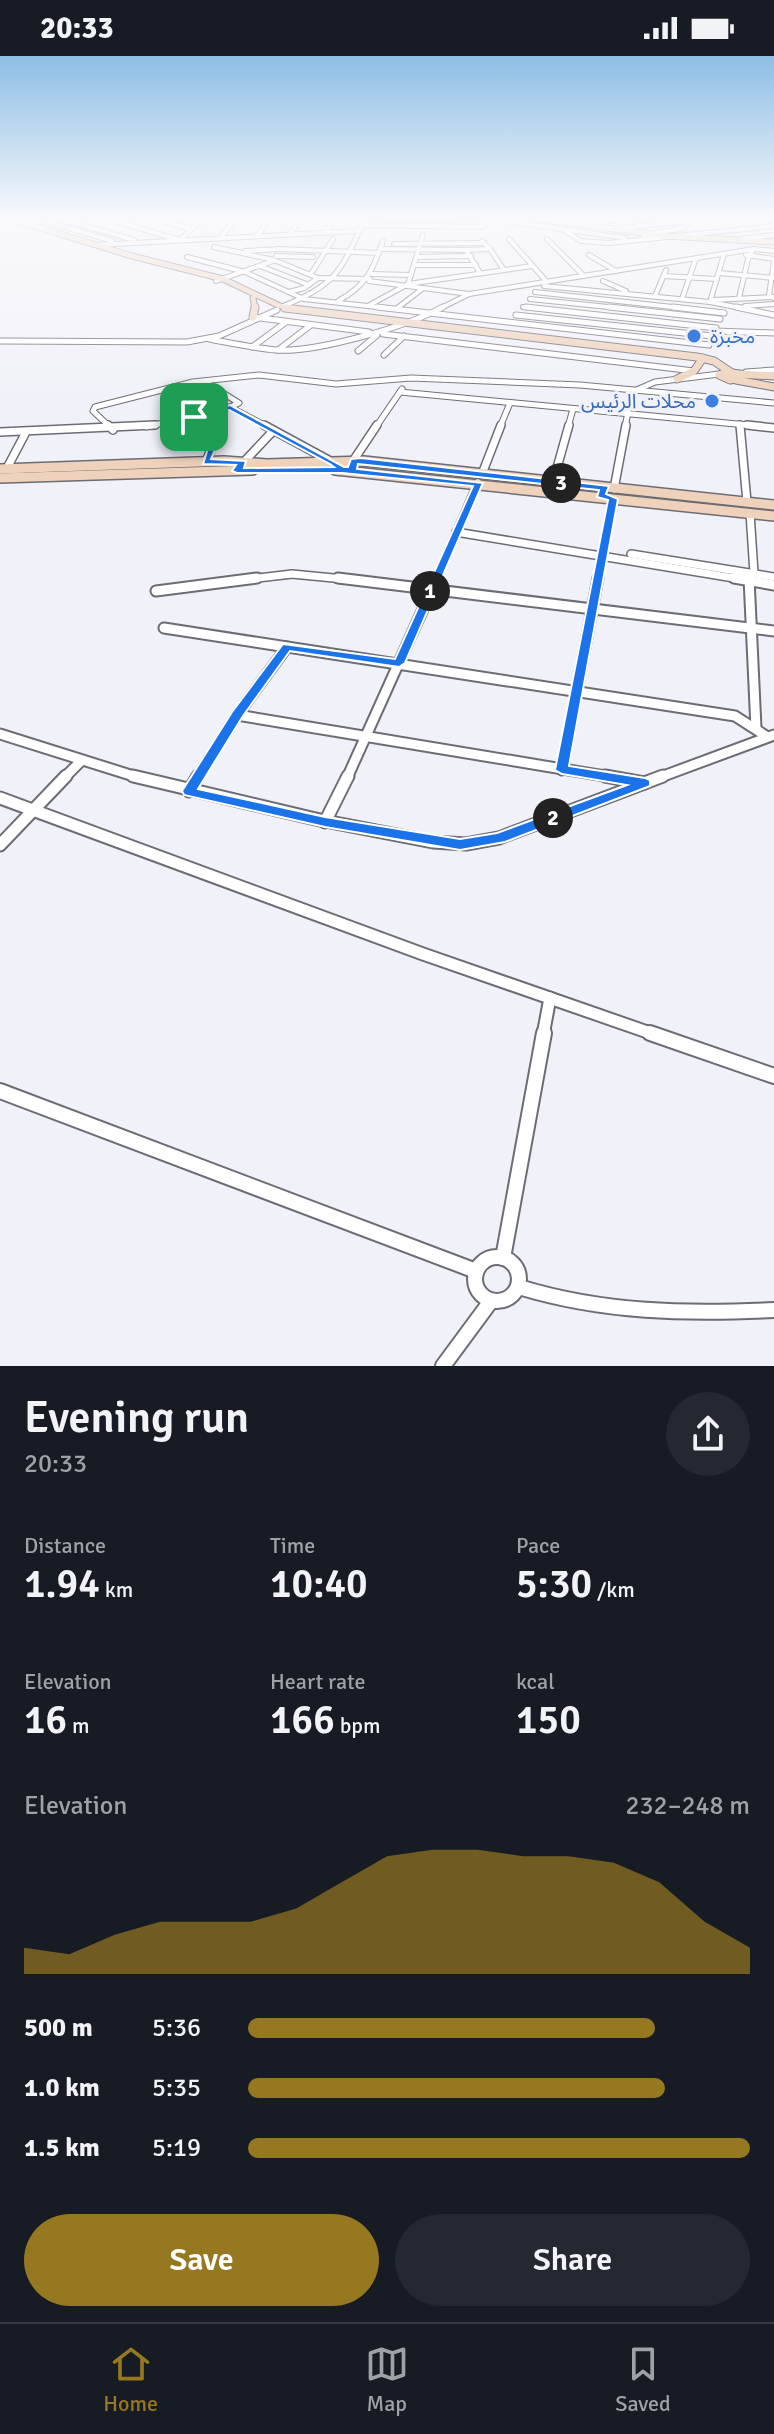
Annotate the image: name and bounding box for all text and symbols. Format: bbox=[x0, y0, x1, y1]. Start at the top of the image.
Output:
text: 20:33 bbox=[40, 10, 114, 47]
place label: مخبزة bbox=[710, 324, 755, 349]
marker: مخبزة bbox=[685, 327, 703, 345]
pin bbox=[160, 383, 228, 451]
place label: محلات الرئيس bbox=[581, 389, 696, 414]
marker: محلات الرئيس bbox=[703, 392, 721, 410]
icon: arrive bbox=[172, 395, 216, 439]
pin: 3 bbox=[541, 463, 581, 503]
text: 3 bbox=[555, 469, 567, 496]
pin: 1 bbox=[410, 571, 450, 611]
text: 1 bbox=[424, 577, 436, 604]
pin: 2 bbox=[533, 798, 573, 838]
text: 2 bbox=[547, 804, 559, 831]
text: Evening run bbox=[24, 1391, 249, 1445]
button: share bbox=[666, 1392, 750, 1476]
text: 20:33 bbox=[24, 1448, 87, 1480]
text: Distance bbox=[24, 1532, 106, 1559]
text: Time bbox=[270, 1532, 315, 1559]
text: Pace bbox=[516, 1532, 560, 1559]
text: 1.94 bbox=[24, 1559, 100, 1609]
text: 10:40 bbox=[270, 1559, 368, 1609]
text: 5:30 bbox=[516, 1559, 592, 1609]
text: km bbox=[100, 1576, 133, 1603]
text: /km bbox=[592, 1576, 635, 1603]
text: Elevation bbox=[24, 1668, 112, 1695]
text: Heart rate bbox=[270, 1668, 365, 1695]
text: kcal bbox=[516, 1668, 555, 1695]
text: 16 bbox=[24, 1695, 67, 1745]
text: 166 bbox=[270, 1695, 335, 1745]
text: 150 bbox=[516, 1695, 581, 1745]
text: m bbox=[67, 1712, 90, 1739]
text: bpm bbox=[335, 1712, 380, 1739]
text: Elevation bbox=[24, 1790, 128, 1822]
text: 232–248 m bbox=[626, 1790, 750, 1822]
text: 500 m bbox=[24, 2012, 93, 2044]
text: 5:36 bbox=[152, 2012, 201, 2044]
text: 1.0 km bbox=[24, 2072, 100, 2104]
text: 5:35 bbox=[152, 2072, 201, 2104]
text: 1.5 km bbox=[24, 2132, 100, 2164]
text: 5:19 bbox=[152, 2132, 201, 2164]
button: Save bbox=[24, 2214, 379, 2306]
button: Share bbox=[395, 2214, 750, 2306]
tab: Home bbox=[103, 2342, 158, 2417]
tab: Map bbox=[365, 2342, 409, 2417]
tab: Saved bbox=[615, 2342, 671, 2417]

